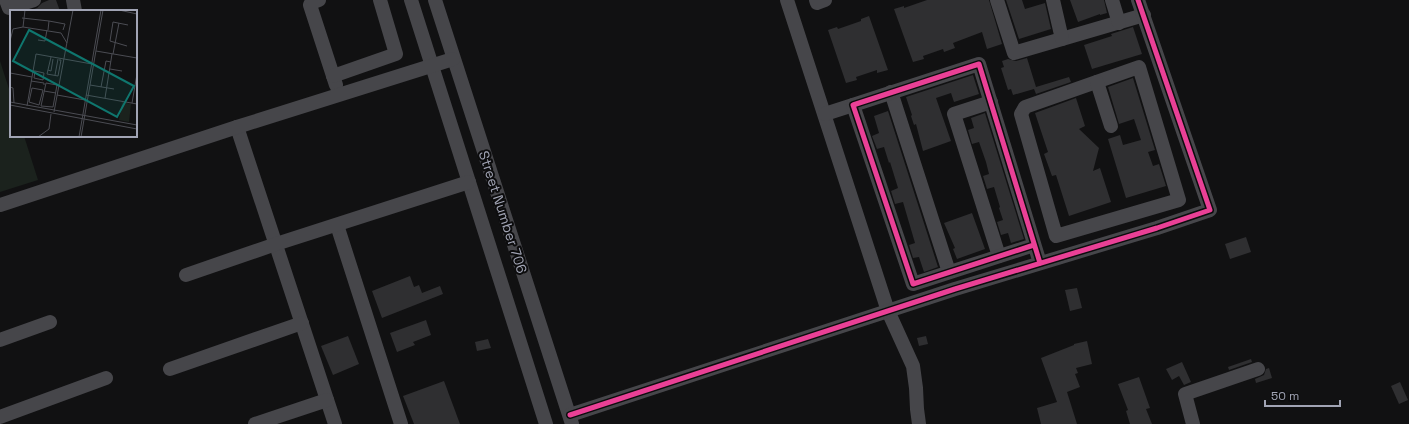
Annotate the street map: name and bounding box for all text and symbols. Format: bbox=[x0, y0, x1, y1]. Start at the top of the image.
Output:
inset map bbox=[10, 10, 137, 137]
street label: Street Number 706 bbox=[475, 148, 531, 276]
scale bar bbox=[1265, 382, 1340, 408]
text: 50 m bbox=[1271, 388, 1299, 404]

